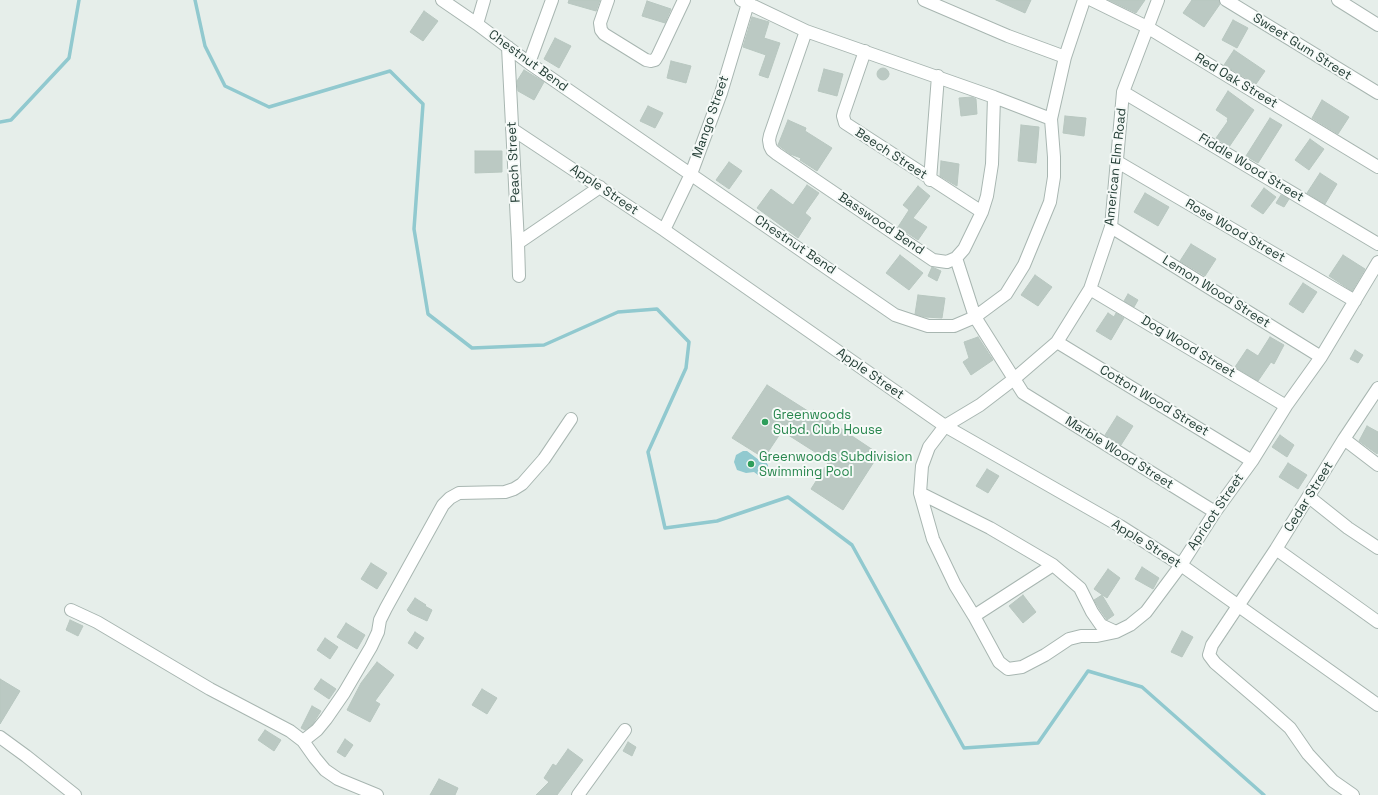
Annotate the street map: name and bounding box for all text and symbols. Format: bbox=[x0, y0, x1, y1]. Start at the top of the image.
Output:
street label: Sweet Gum Street bbox=[1250, 10, 1354, 84]
street label: Chestnut Bend bbox=[485, 27, 571, 95]
street label: Red Oak Street bbox=[1192, 50, 1280, 112]
street label: Mango Street bbox=[690, 74, 732, 160]
street label: American Elm Road bbox=[1102, 107, 1130, 227]
street label: Peach Street bbox=[504, 121, 524, 203]
street label: Beech Street bbox=[852, 125, 930, 183]
street label: Fiddle Wood Street bbox=[1196, 130, 1306, 206]
street label: Apple Street bbox=[567, 161, 641, 219]
street label: Basswood Bend bbox=[835, 189, 927, 259]
street label: Rose Wood Street bbox=[1182, 196, 1288, 266]
street label: Chestnut Bend bbox=[751, 212, 839, 278]
street label: Lemon Wood Street bbox=[1159, 253, 1273, 331]
street label: Dog Wood Street bbox=[1138, 313, 1238, 381]
street label: Apple Street bbox=[833, 345, 907, 403]
street label: Cotton Wood Street bbox=[1097, 362, 1211, 440]
place label: Greenwoods Subd. Club House bbox=[773, 407, 883, 438]
street label: Marble Wood Street bbox=[1062, 413, 1176, 493]
marker: Greenwoods Subd. Club House bbox=[760, 417, 770, 427]
place label: Greenwoods Subdivision Swimming Pool bbox=[759, 449, 913, 480]
marker: Greenwoods Subdivision Swimming Pool bbox=[746, 459, 756, 469]
street label: Cedar Street bbox=[1281, 459, 1337, 535]
street label: Apricot Street bbox=[1185, 471, 1247, 553]
street label: Apple Street bbox=[1108, 516, 1184, 572]

